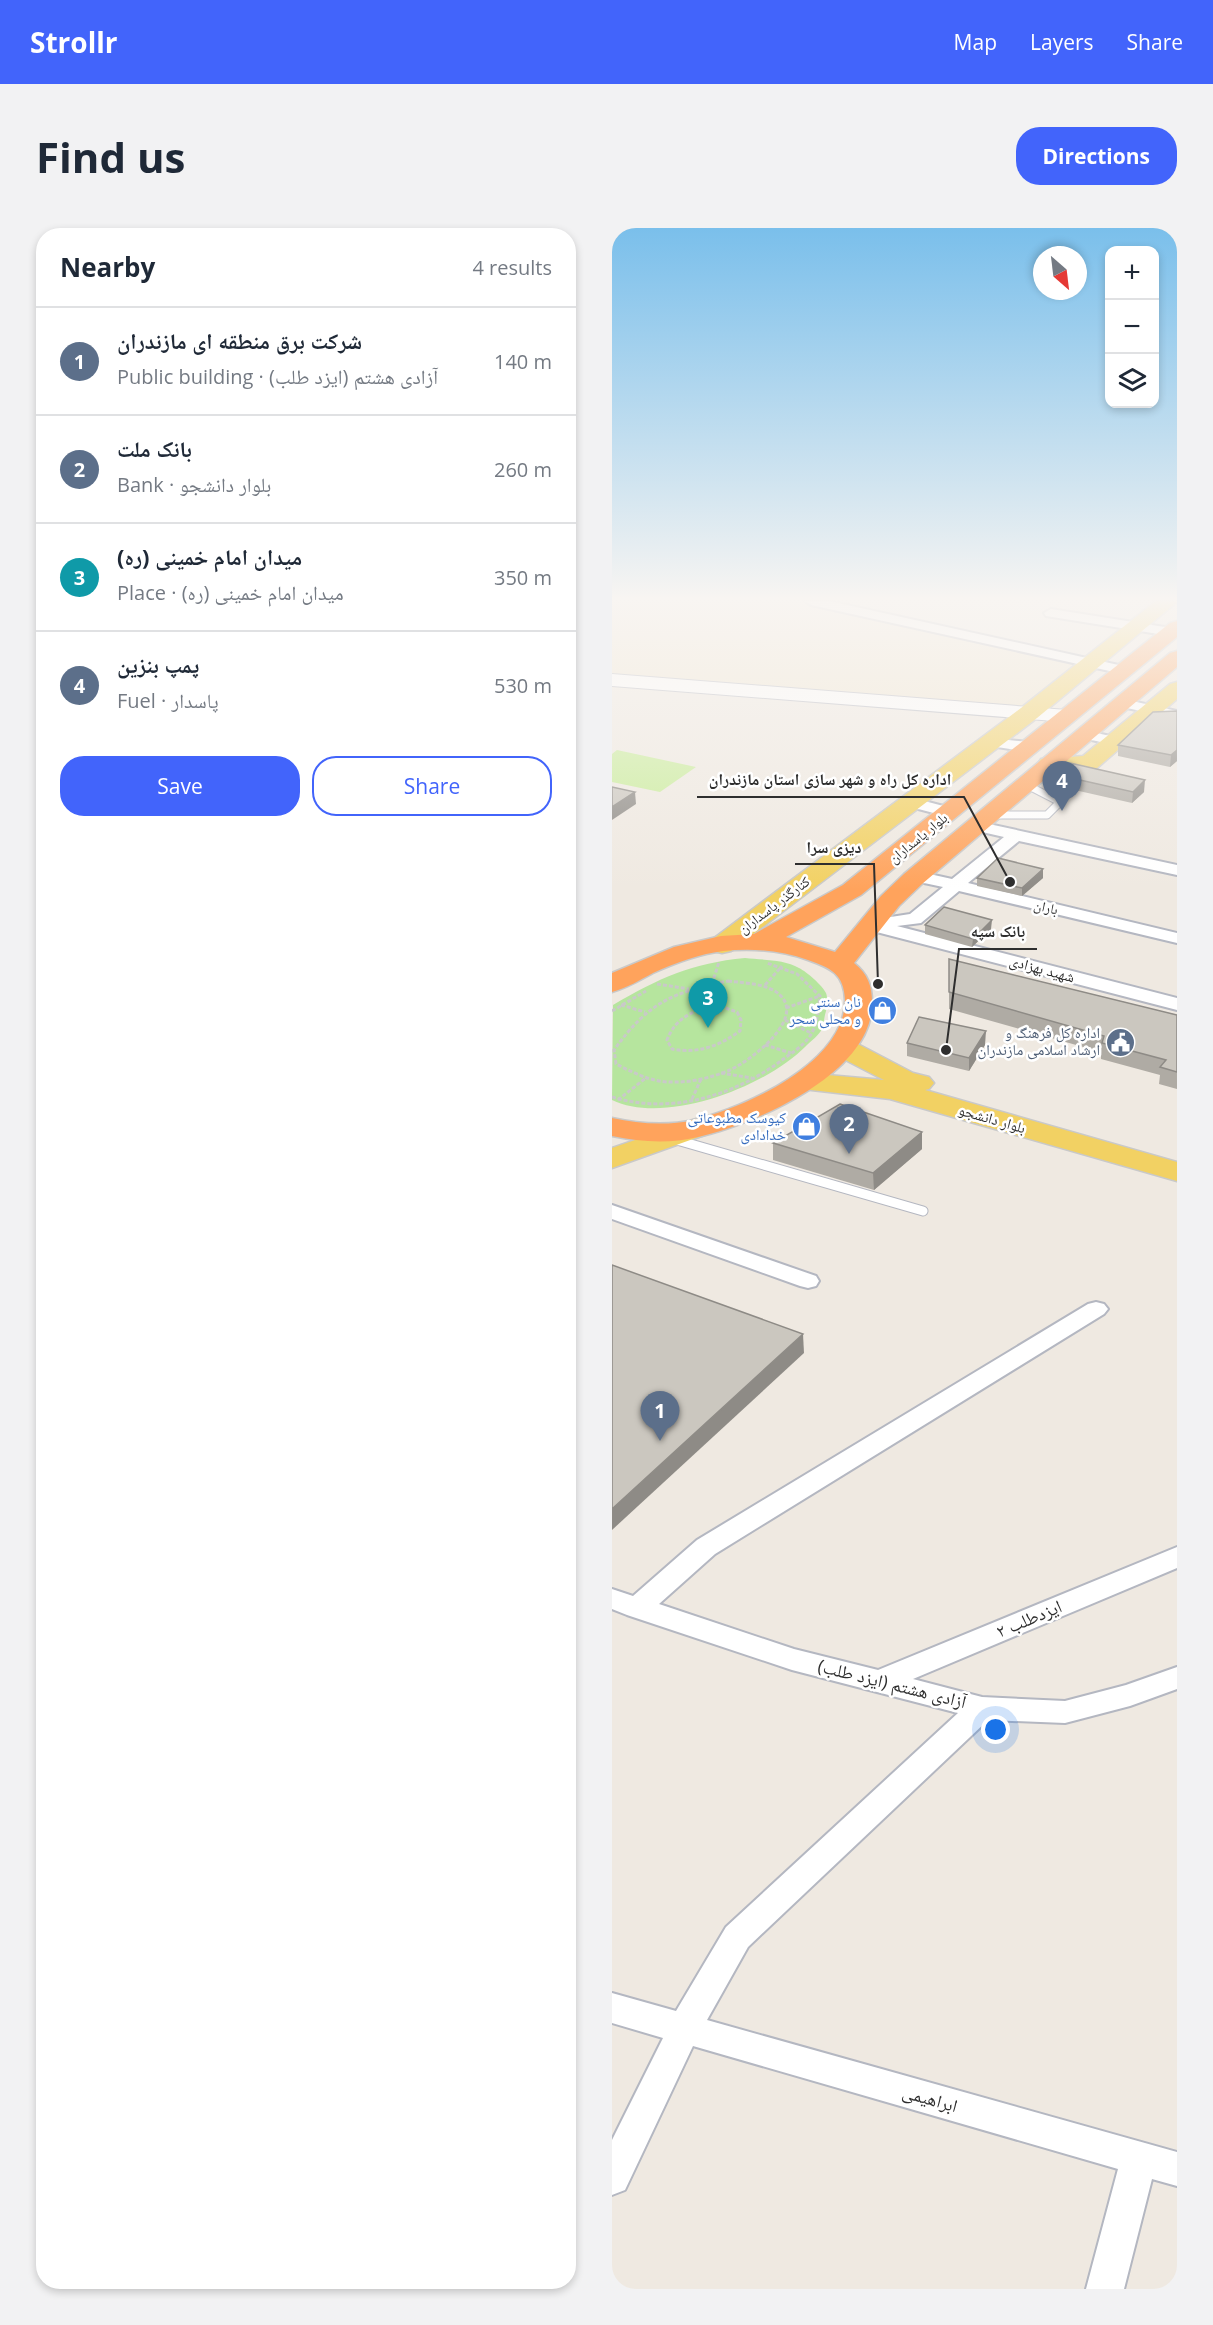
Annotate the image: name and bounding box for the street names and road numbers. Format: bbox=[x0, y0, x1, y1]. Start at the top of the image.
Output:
street label: بلوار پاسداران bbox=[884, 808, 951, 867]
street label: کنارگذر پاسداران bbox=[734, 871, 813, 938]
street label: باران bbox=[1032, 895, 1060, 919]
street label: شهید بهزادی bbox=[1007, 950, 1077, 987]
street label: بلوار دانشجو bbox=[956, 1099, 1028, 1137]
street label: ایزدطلب ۲ bbox=[992, 1594, 1065, 1643]
street label: آزادی هشتم (ایزد طلب) bbox=[815, 1653, 969, 1714]
street label: ابراهیمی bbox=[900, 2079, 961, 2117]

